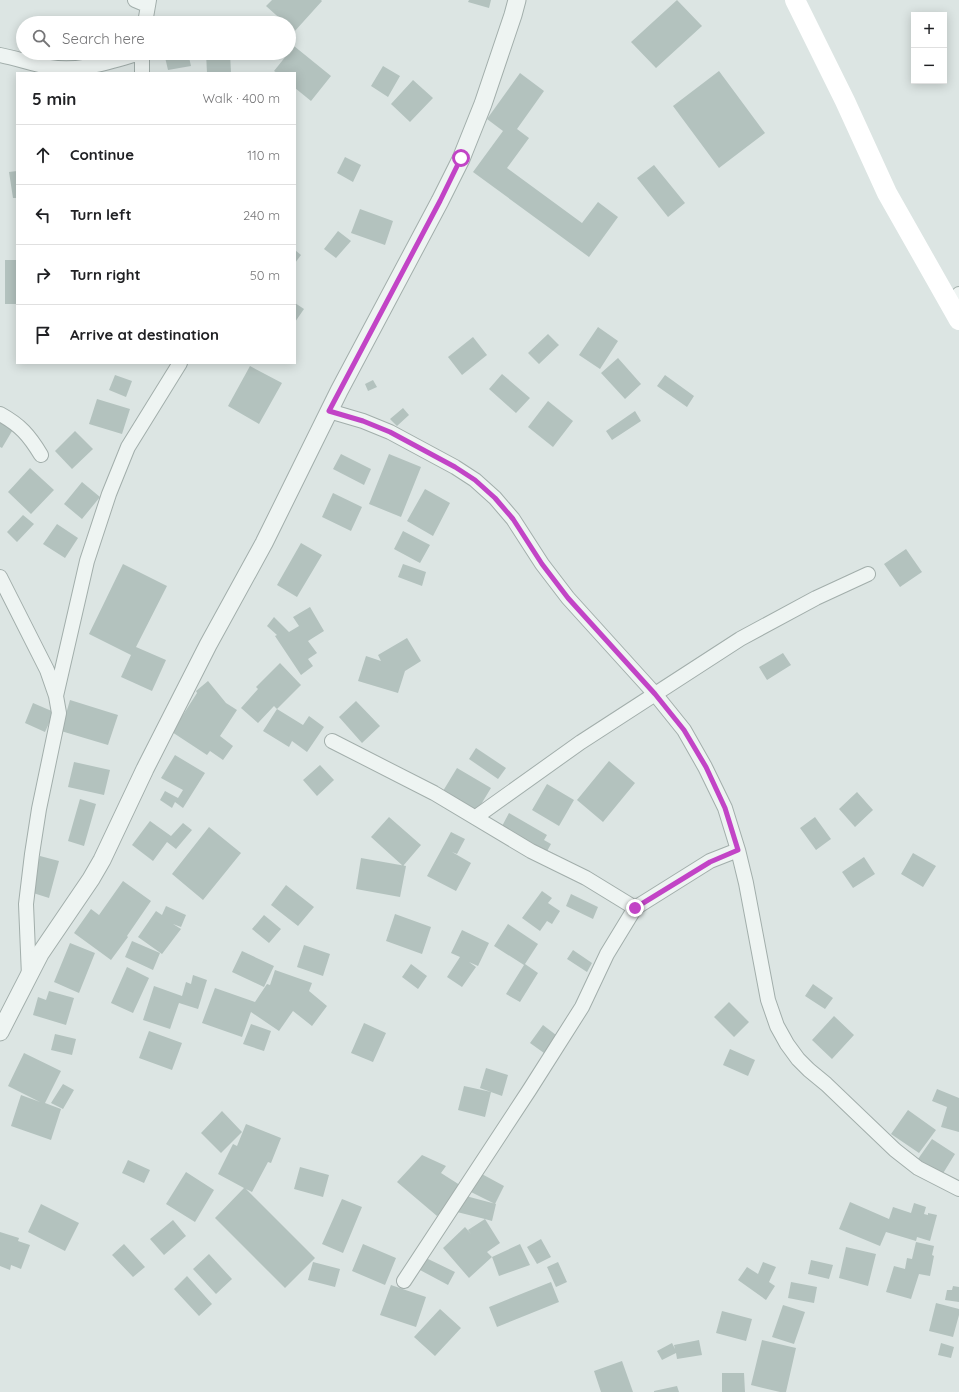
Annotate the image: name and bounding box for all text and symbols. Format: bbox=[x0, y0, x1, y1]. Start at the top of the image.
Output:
map controls bbox=[911, 12, 947, 84]
button: + bbox=[911, 12, 947, 48]
search box bbox=[16, 16, 296, 60]
icon: search bbox=[30, 27, 52, 49]
text: Search here bbox=[62, 29, 145, 48]
button: − bbox=[911, 48, 947, 84]
text: 5 min bbox=[32, 88, 76, 109]
text: Walk · 400 m bbox=[202, 90, 280, 106]
icon: ahead bbox=[32, 144, 54, 166]
text: Continue bbox=[70, 145, 134, 164]
text: 110 m bbox=[247, 147, 280, 163]
route start bbox=[452, 149, 470, 167]
icon: left bbox=[32, 204, 54, 226]
text: Turn left bbox=[70, 205, 132, 224]
text: 240 m bbox=[243, 207, 280, 223]
icon: right bbox=[32, 264, 54, 286]
text: Turn right bbox=[70, 265, 141, 284]
text: 50 m bbox=[250, 267, 280, 283]
icon: arrive bbox=[32, 324, 54, 346]
text: Arrive at destination bbox=[70, 325, 219, 344]
route end bbox=[626, 899, 644, 917]

